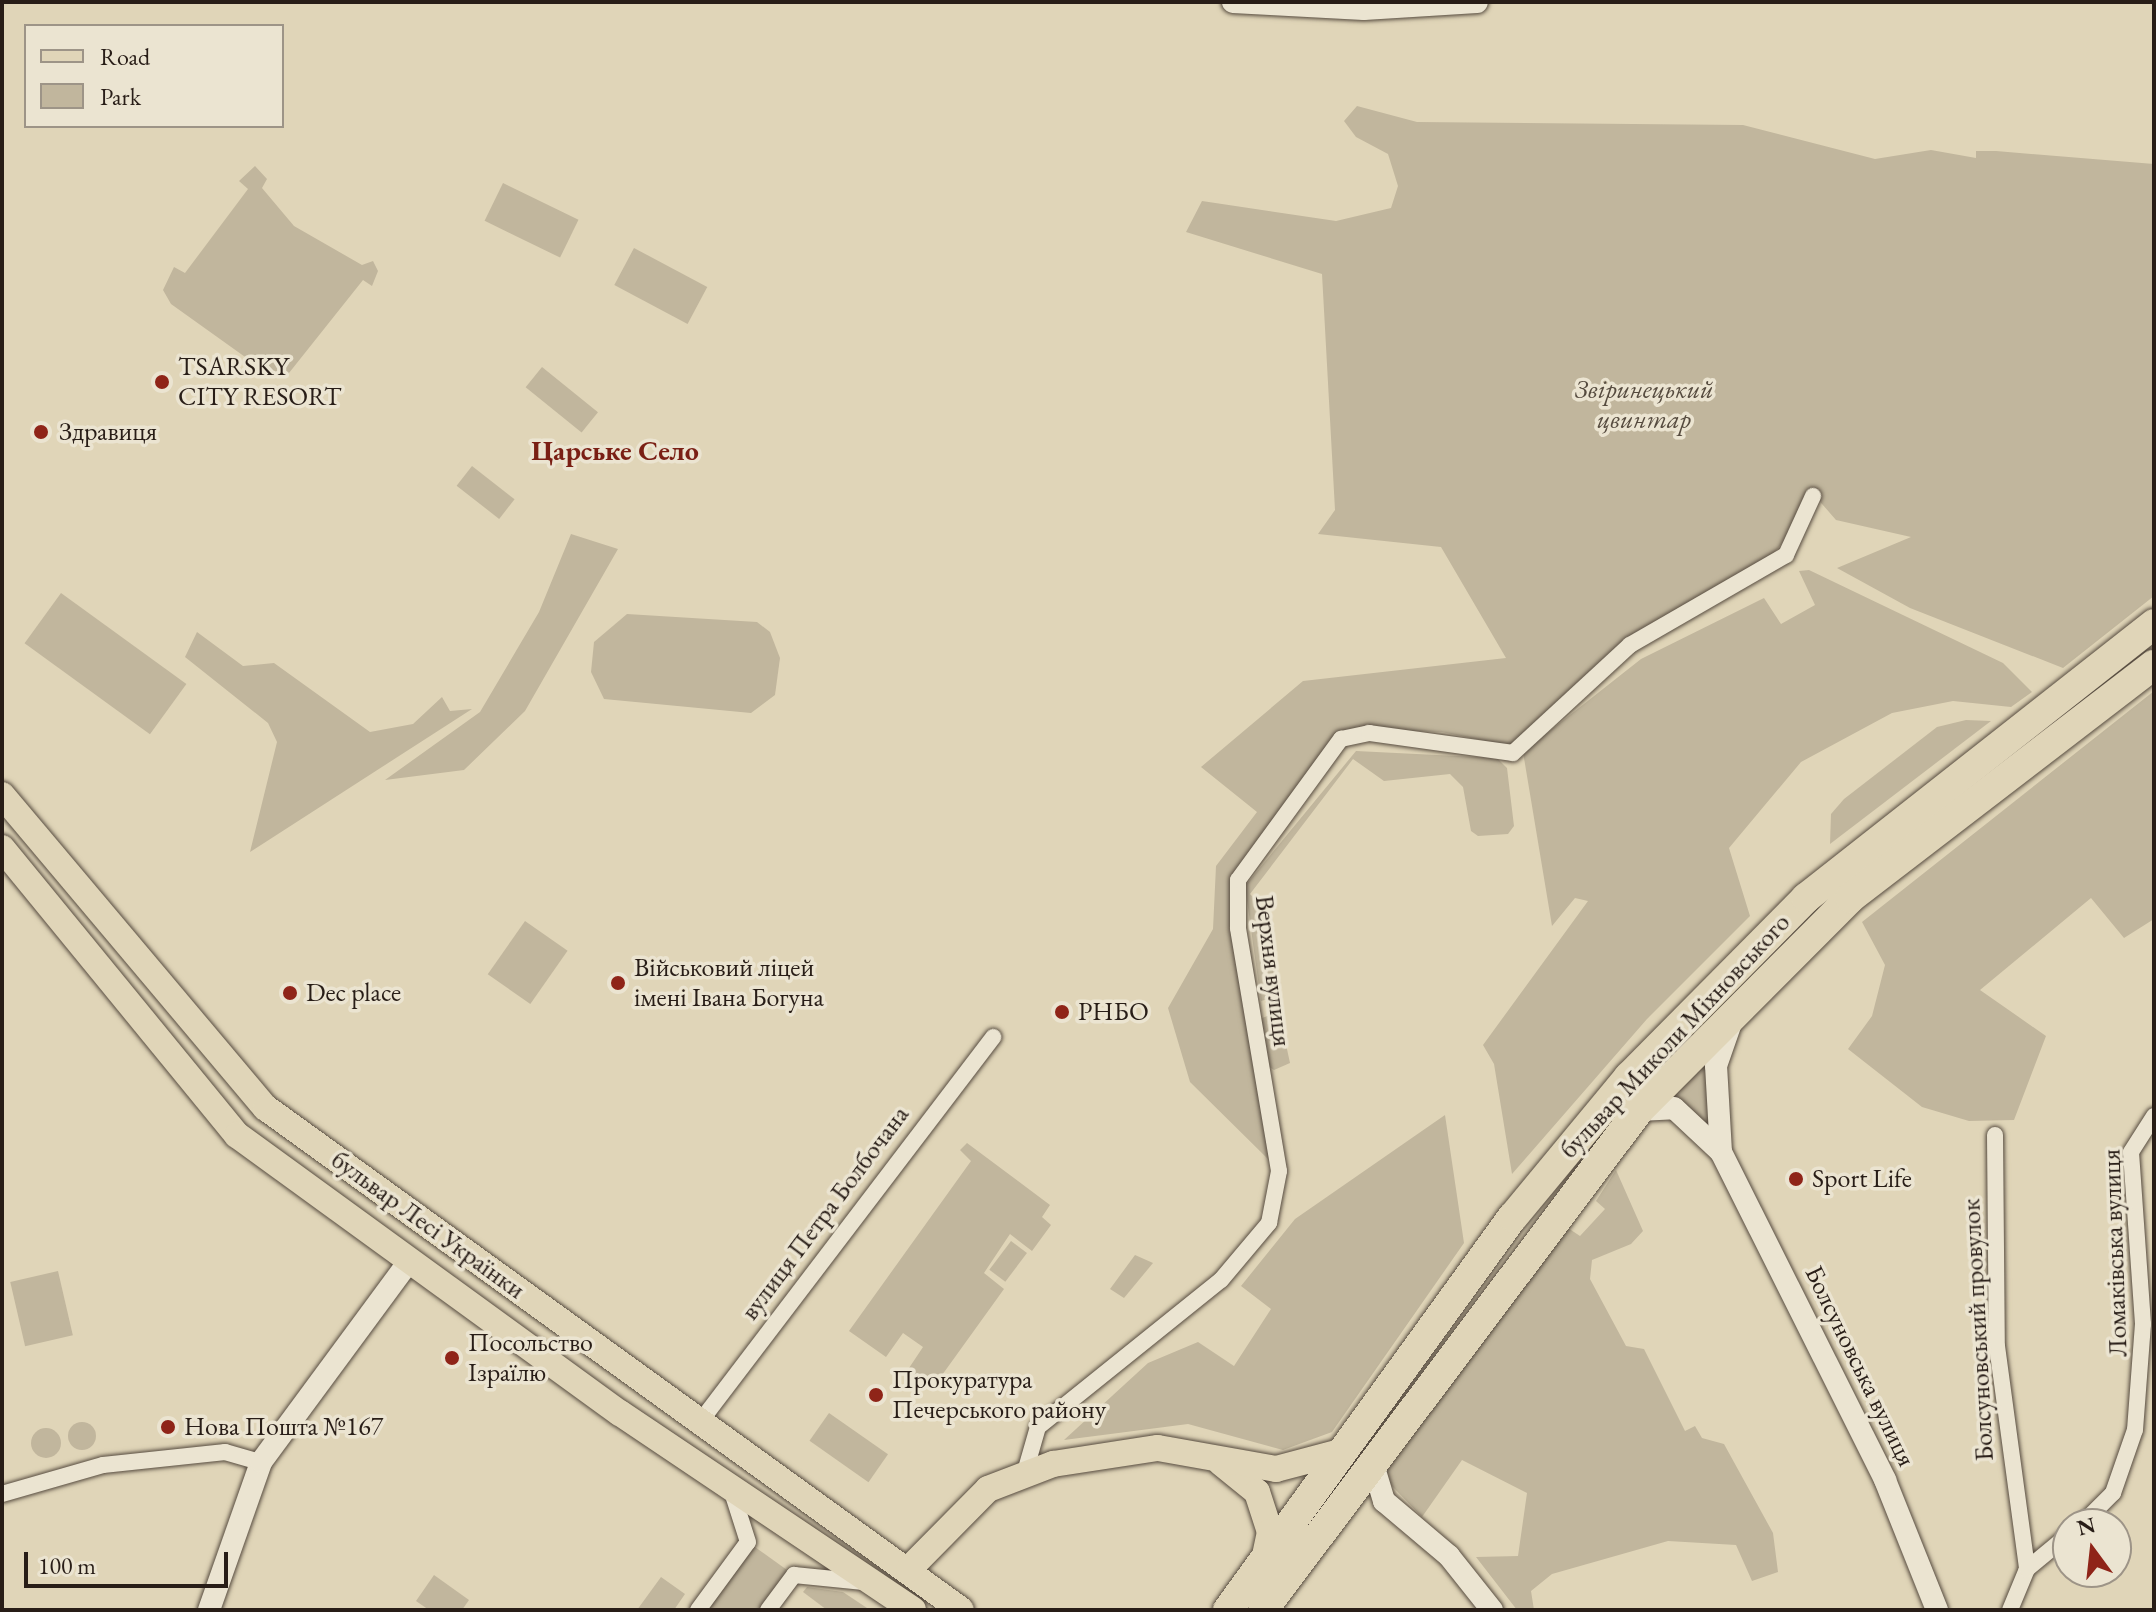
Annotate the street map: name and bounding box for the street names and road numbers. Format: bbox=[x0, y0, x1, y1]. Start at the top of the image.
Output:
street label: Верхня вулиця bbox=[1248, 894, 1298, 1048]
street label: бульвар Миколи Міхновського bbox=[1553, 907, 1797, 1165]
street label: вулиця Петра Болбочана bbox=[734, 1100, 916, 1326]
street label: бульвар Лесі Українки bbox=[325, 1144, 531, 1306]
street label: Ломаківська вулиця bbox=[2096, 1148, 2134, 1358]
street label: Болсуновський провулок bbox=[1956, 1198, 2000, 1462]
street label: Болсуновська вулиця bbox=[1798, 1261, 1922, 1471]

